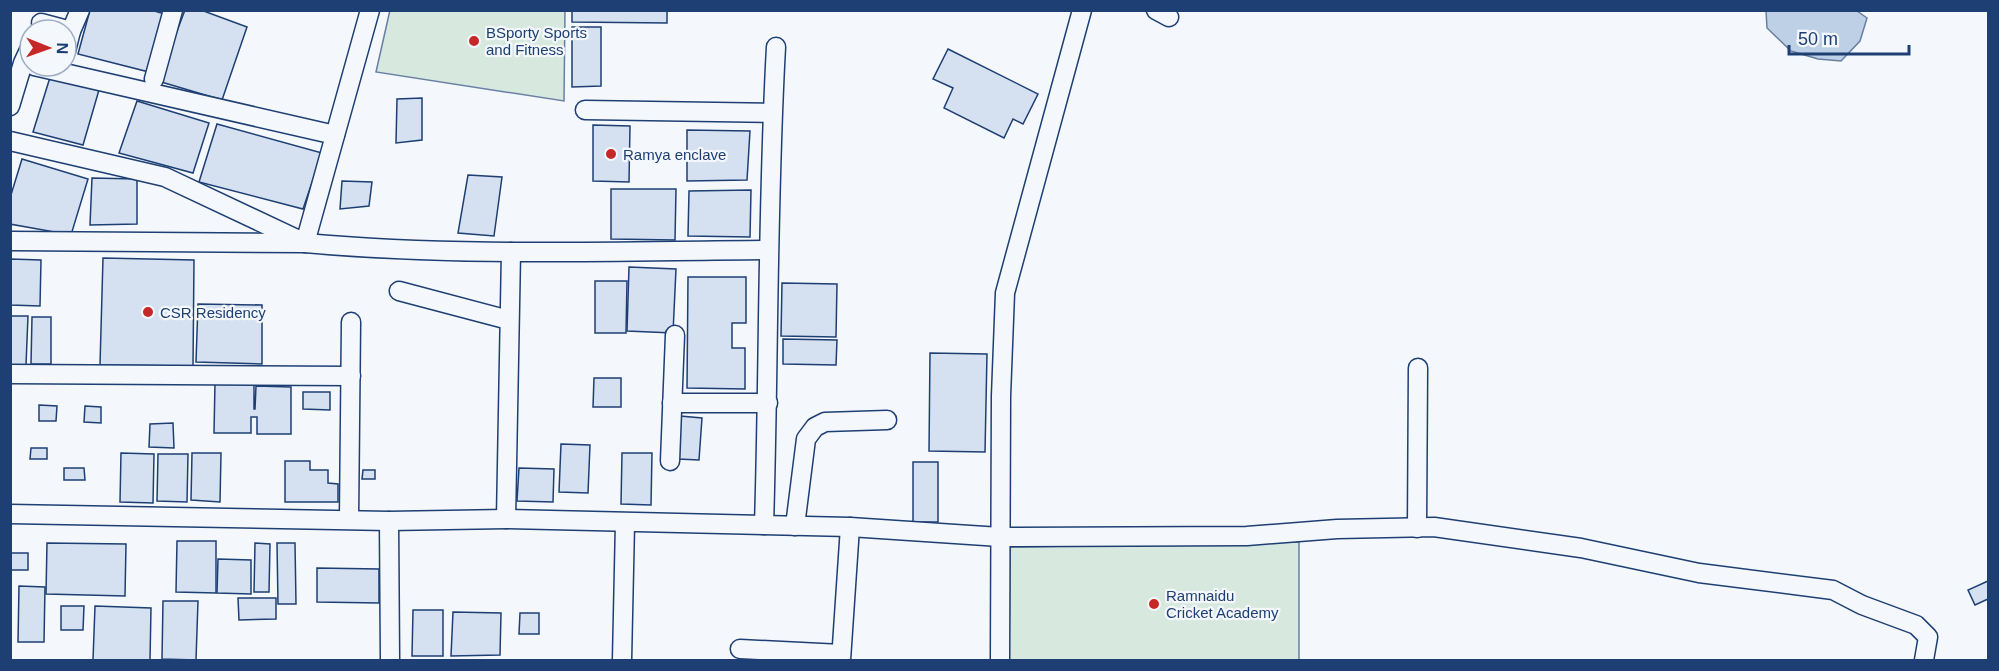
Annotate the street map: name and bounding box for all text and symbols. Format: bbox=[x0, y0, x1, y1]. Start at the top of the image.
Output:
north arrow bbox=[18, 18, 78, 78]
scale bar bbox=[1789, 18, 1909, 56]
place label: BSporty Sports and Fitness bbox=[486, 24, 587, 58]
text: 50 m bbox=[1798, 29, 1838, 49]
marker: BSporty Sports and Fitness bbox=[467, 34, 481, 48]
text: N bbox=[54, 42, 71, 54]
place label: Ramya enclave bbox=[623, 146, 726, 163]
marker: Ramya enclave bbox=[604, 147, 618, 161]
place label: CSR Residency bbox=[160, 304, 266, 321]
marker: CSR Residency bbox=[141, 305, 155, 319]
place label: Ramnaidu Cricket Academy bbox=[1166, 587, 1279, 621]
marker: Ramnaidu Cricket Academy bbox=[1147, 597, 1161, 611]

